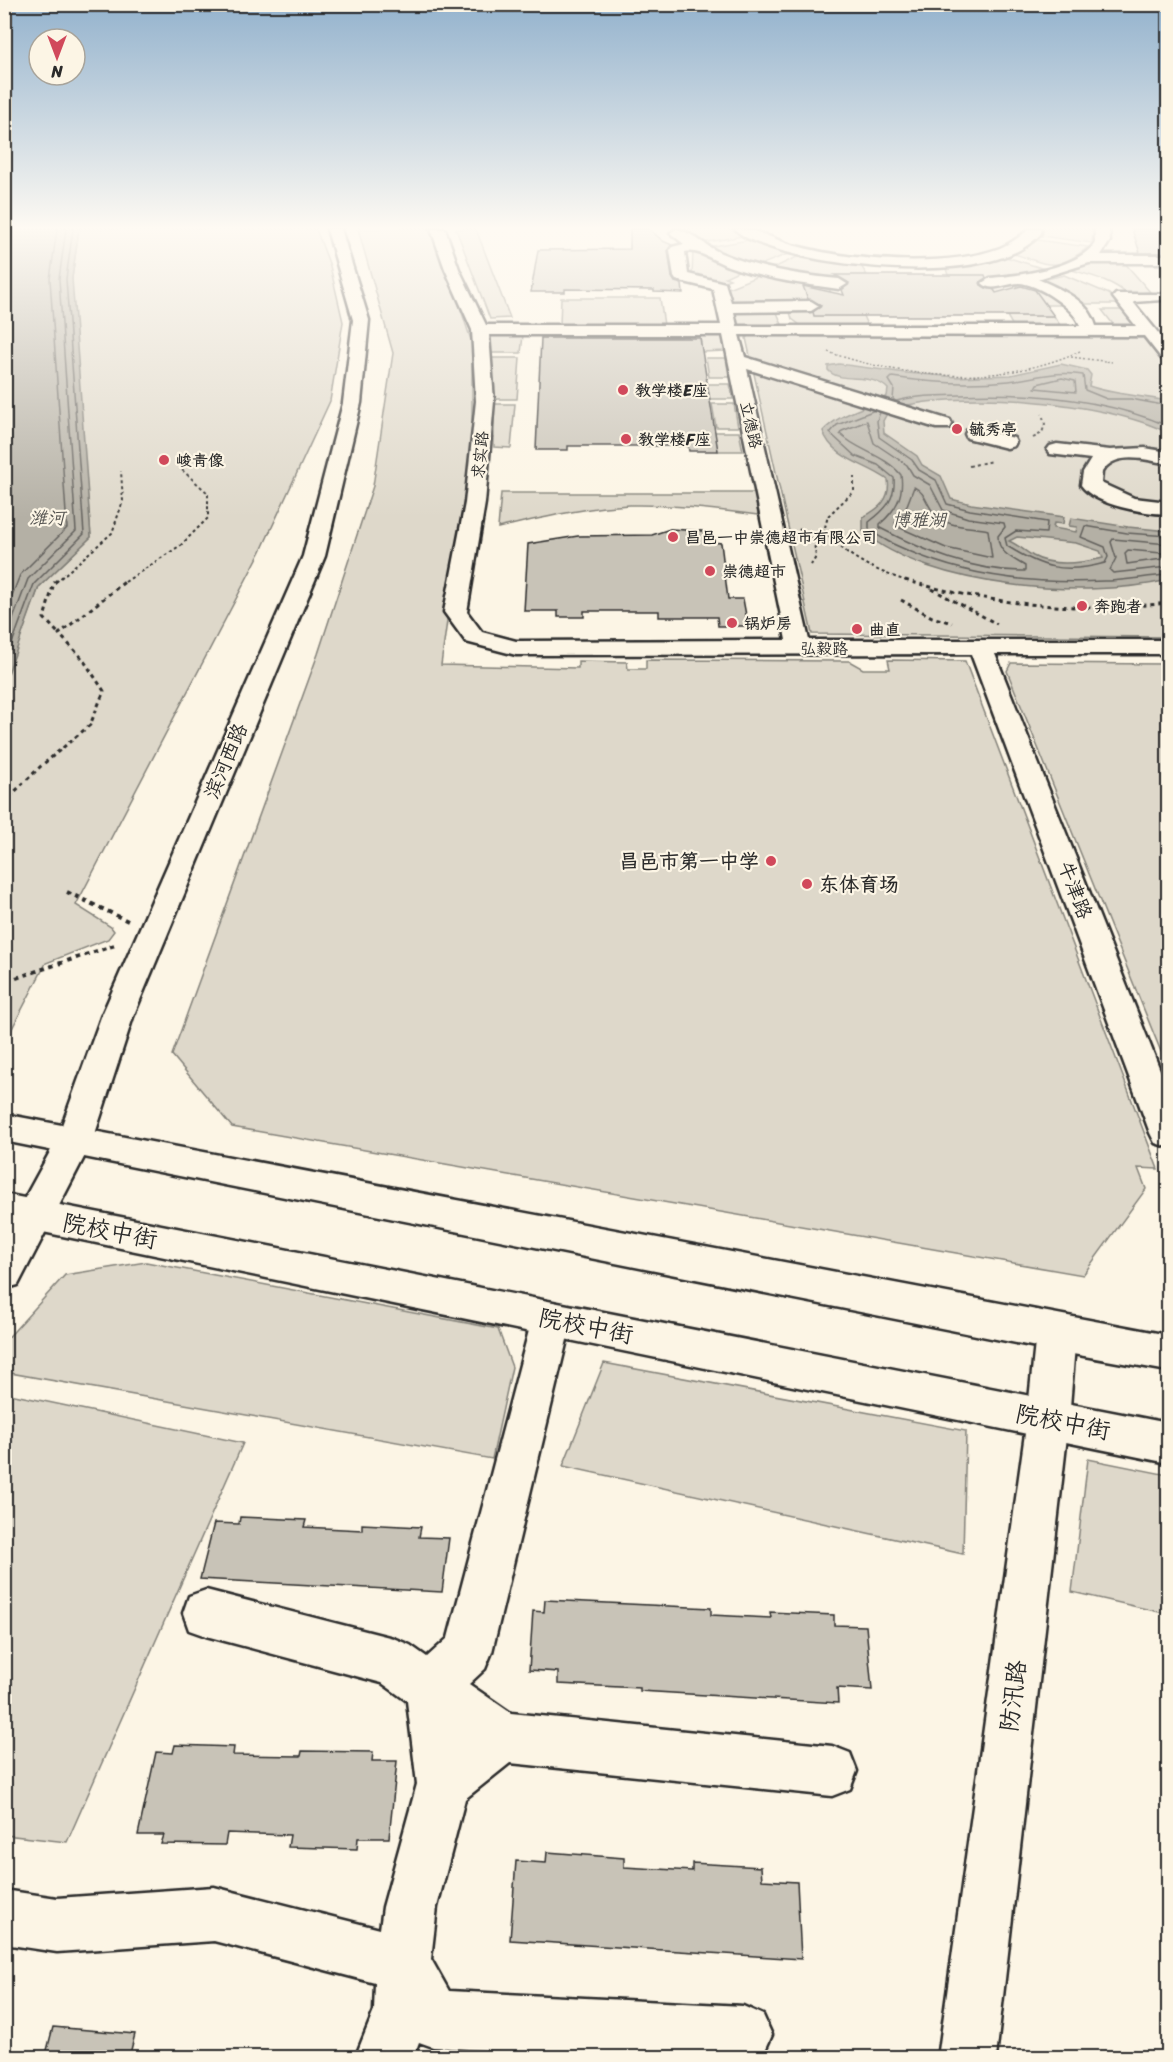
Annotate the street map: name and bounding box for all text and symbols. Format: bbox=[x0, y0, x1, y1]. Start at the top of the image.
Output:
north arrow bbox=[27, 27, 87, 87]
text: N bbox=[51, 57, 64, 86]
place label: 教学楼E座 bbox=[635, 376, 708, 405]
marker: 教学楼E座 bbox=[616, 383, 630, 397]
street label: 立德路 bbox=[731, 398, 771, 452]
place label: 毓秀亭 bbox=[969, 415, 1017, 444]
marker: 毓秀亭 bbox=[950, 422, 964, 436]
place label: 教学楼F座 bbox=[638, 425, 711, 454]
street label: 求实路 bbox=[463, 430, 497, 480]
marker: 教学楼F座 bbox=[619, 432, 633, 446]
place label: 峻青像 bbox=[176, 446, 224, 475]
marker: 峻青像 bbox=[157, 453, 171, 467]
water label: 潍河 bbox=[29, 502, 68, 534]
water label: 博雅湖 bbox=[892, 504, 948, 536]
place label: 昌邑一中崇德超市有限公司 bbox=[685, 523, 877, 552]
marker: 昌邑一中崇德超市有限公司 bbox=[666, 530, 680, 544]
place label: 崇德超市 bbox=[722, 557, 786, 586]
marker: 崇德超市 bbox=[703, 564, 717, 578]
place label: 奔跑者 bbox=[1094, 592, 1142, 621]
marker: 奔跑者 bbox=[1075, 599, 1089, 613]
place label: 锅炉房 bbox=[744, 609, 792, 638]
place label: 曲直 bbox=[869, 615, 901, 644]
marker: 锅炉房 bbox=[725, 616, 739, 630]
marker: 曲直 bbox=[850, 622, 864, 636]
street label: 弘毅路 bbox=[800, 634, 848, 663]
street label: 滨河西路 bbox=[194, 716, 258, 805]
place label: 昌邑市第一中学 bbox=[619, 844, 759, 879]
marker: 昌邑市第一中学 bbox=[764, 854, 778, 868]
street label: 牛津路 bbox=[1048, 856, 1102, 925]
place label: 东体育场 bbox=[819, 867, 899, 902]
marker: 东体育场 bbox=[800, 877, 814, 891]
street label: 院校中街 bbox=[59, 1201, 161, 1261]
street label: 院校中街 bbox=[535, 1296, 637, 1356]
street label: 院校中街 bbox=[1012, 1392, 1114, 1452]
street label: 防汛路 bbox=[988, 1658, 1038, 1734]

